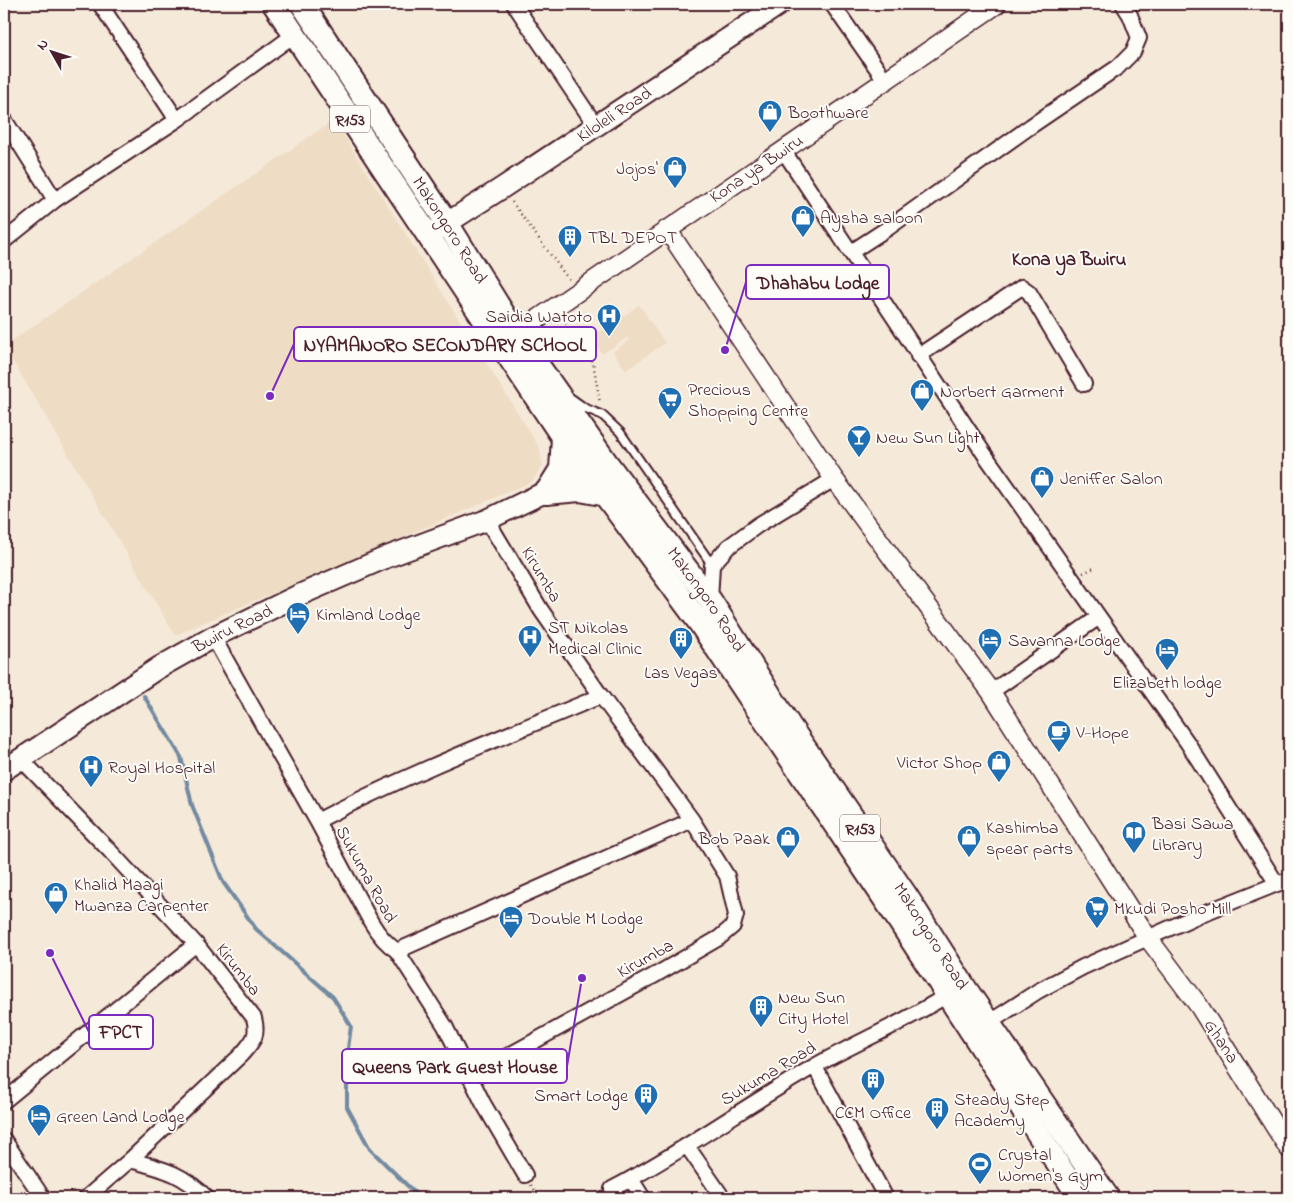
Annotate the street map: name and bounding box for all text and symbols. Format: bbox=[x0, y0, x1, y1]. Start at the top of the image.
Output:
north arrow bbox=[28, 28, 78, 78]
text: N bbox=[32, 34, 54, 55]
street label: Kiloleli Road bbox=[572, 81, 658, 150]
shop icon: Boothware bbox=[757, 99, 783, 133]
place label: Boothware bbox=[787, 101, 870, 127]
road number: R153 bbox=[330, 106, 370, 132]
street label: Kona ya Bwiru bbox=[705, 129, 809, 211]
shop icon: Jojos' bbox=[662, 155, 688, 189]
place label: Jojos' bbox=[616, 157, 658, 183]
street label: Makongoro Road bbox=[405, 172, 493, 289]
shop icon: Aysha saloon bbox=[790, 204, 816, 238]
place label: Aysha saloon bbox=[820, 206, 923, 232]
building icon: TBL DEPOT bbox=[557, 224, 583, 258]
place label: TBL DEPOT bbox=[588, 226, 677, 252]
district label: Kona ya Bwiru bbox=[1012, 247, 1126, 276]
callout: Dhahabu Lodge bbox=[746, 265, 889, 299]
text: Dhahabu Lodge bbox=[756, 271, 880, 300]
hospital icon: Saidia Watoto bbox=[596, 303, 622, 337]
place label: Saidia Watoto bbox=[485, 305, 592, 331]
callout: NYAMANORO SECONDARY SCHOOL bbox=[294, 327, 596, 361]
text: NYAMANORO SECONDARY SCHOOL bbox=[304, 333, 587, 360]
place label: Precious Shopping Centre bbox=[688, 378, 809, 426]
shop icon: Norbert Garment bbox=[909, 378, 935, 412]
place label: Norbert Garment bbox=[940, 380, 1064, 406]
supermarket icon: Precious Shopping Centre bbox=[657, 386, 683, 420]
bar icon: New Sun Light bbox=[846, 424, 872, 458]
place label: New Sun Light bbox=[876, 426, 980, 453]
shop icon: Jeniffer Salon bbox=[1029, 465, 1055, 499]
place label: Jeniffer Salon bbox=[1060, 467, 1163, 493]
street label: Kirumba bbox=[513, 542, 567, 608]
street label: Makongoro Road bbox=[659, 542, 751, 658]
street label: Bwiru Road bbox=[187, 599, 278, 661]
hotel icon: Kimland Lodge bbox=[285, 601, 311, 635]
place label: Kimland Lodge bbox=[316, 603, 421, 630]
place label: ST Nikolas Medical Clinic bbox=[548, 616, 642, 663]
hospital icon: ST Nikolas Medical Clinic bbox=[517, 624, 543, 658]
building icon: Las Vegas bbox=[668, 626, 694, 660]
hotel icon: Savanna Lodge bbox=[977, 627, 1003, 661]
place label: Savanna Lodge bbox=[1008, 629, 1121, 656]
hotel icon: Elizabeth lodge bbox=[1154, 637, 1180, 671]
place label: Las Vegas bbox=[644, 661, 718, 688]
place label: Elizabeth lodge bbox=[1112, 671, 1223, 698]
cafe icon: V-Hope bbox=[1046, 719, 1072, 753]
place label: V-Hope bbox=[1075, 721, 1130, 747]
shop icon: Victor Shop bbox=[986, 749, 1012, 783]
place label: Victor Shop bbox=[896, 751, 982, 777]
hospital icon: Royal Hospital bbox=[78, 754, 104, 788]
place label: Royal Hospital bbox=[108, 756, 215, 782]
place label: Basi Sawa Library bbox=[1151, 812, 1234, 859]
road number: R153 bbox=[840, 814, 880, 841]
place label: Kashimba spear parts bbox=[986, 816, 1073, 863]
library icon: Basi Sawa Library bbox=[1121, 820, 1147, 854]
street label: Sukuma Road bbox=[328, 822, 403, 928]
shop icon: Kashimba spear parts bbox=[956, 824, 982, 858]
shop icon: Bob Paak bbox=[775, 825, 801, 859]
place label: Bob Paak bbox=[697, 827, 770, 853]
place label: Khalid Maagi Mwanza Carpenter bbox=[74, 873, 209, 920]
street label: Makongoro Road bbox=[886, 878, 974, 996]
shop icon: Khalid Maagi Mwanza Carpenter bbox=[43, 881, 69, 915]
supermarket icon: Mkudi Posho Mill bbox=[1084, 895, 1110, 929]
place label: Mkudi Posho Mill bbox=[1114, 897, 1231, 923]
hotel icon: Double M Lodge bbox=[498, 905, 524, 939]
place label: Double M Lodge bbox=[527, 907, 644, 934]
street label: Kirumba bbox=[613, 934, 679, 986]
street label: Kirumba bbox=[208, 938, 266, 1002]
place label: New Sun City Hotel bbox=[778, 986, 849, 1033]
building icon: New Sun City Hotel bbox=[748, 994, 774, 1028]
callout: FPCT bbox=[89, 1015, 153, 1049]
street label: Ghana bbox=[1196, 1015, 1244, 1069]
text: FPCT bbox=[98, 1020, 143, 1047]
street label: Sukuma Road bbox=[716, 1036, 822, 1113]
callout: Queens Park Guest House bbox=[342, 1049, 567, 1083]
text: Queens Park Guest House bbox=[353, 1055, 558, 1082]
building icon: CCM Office bbox=[860, 1067, 886, 1101]
building icon: Smart Lodge bbox=[633, 1082, 659, 1116]
place label: Smart Lodge bbox=[534, 1084, 629, 1111]
place label: Steady Step Academy bbox=[954, 1088, 1050, 1135]
building icon: Steady Step Academy bbox=[924, 1096, 950, 1130]
place label: CCM Office bbox=[835, 1101, 912, 1127]
hotel icon: Green Land Lodge bbox=[26, 1103, 52, 1137]
place label: Green Land Lodge bbox=[56, 1105, 185, 1132]
place label: Crystal Women's Gym bbox=[998, 1143, 1103, 1190]
sports icon: Crystal Women's Gym bbox=[967, 1151, 993, 1185]

